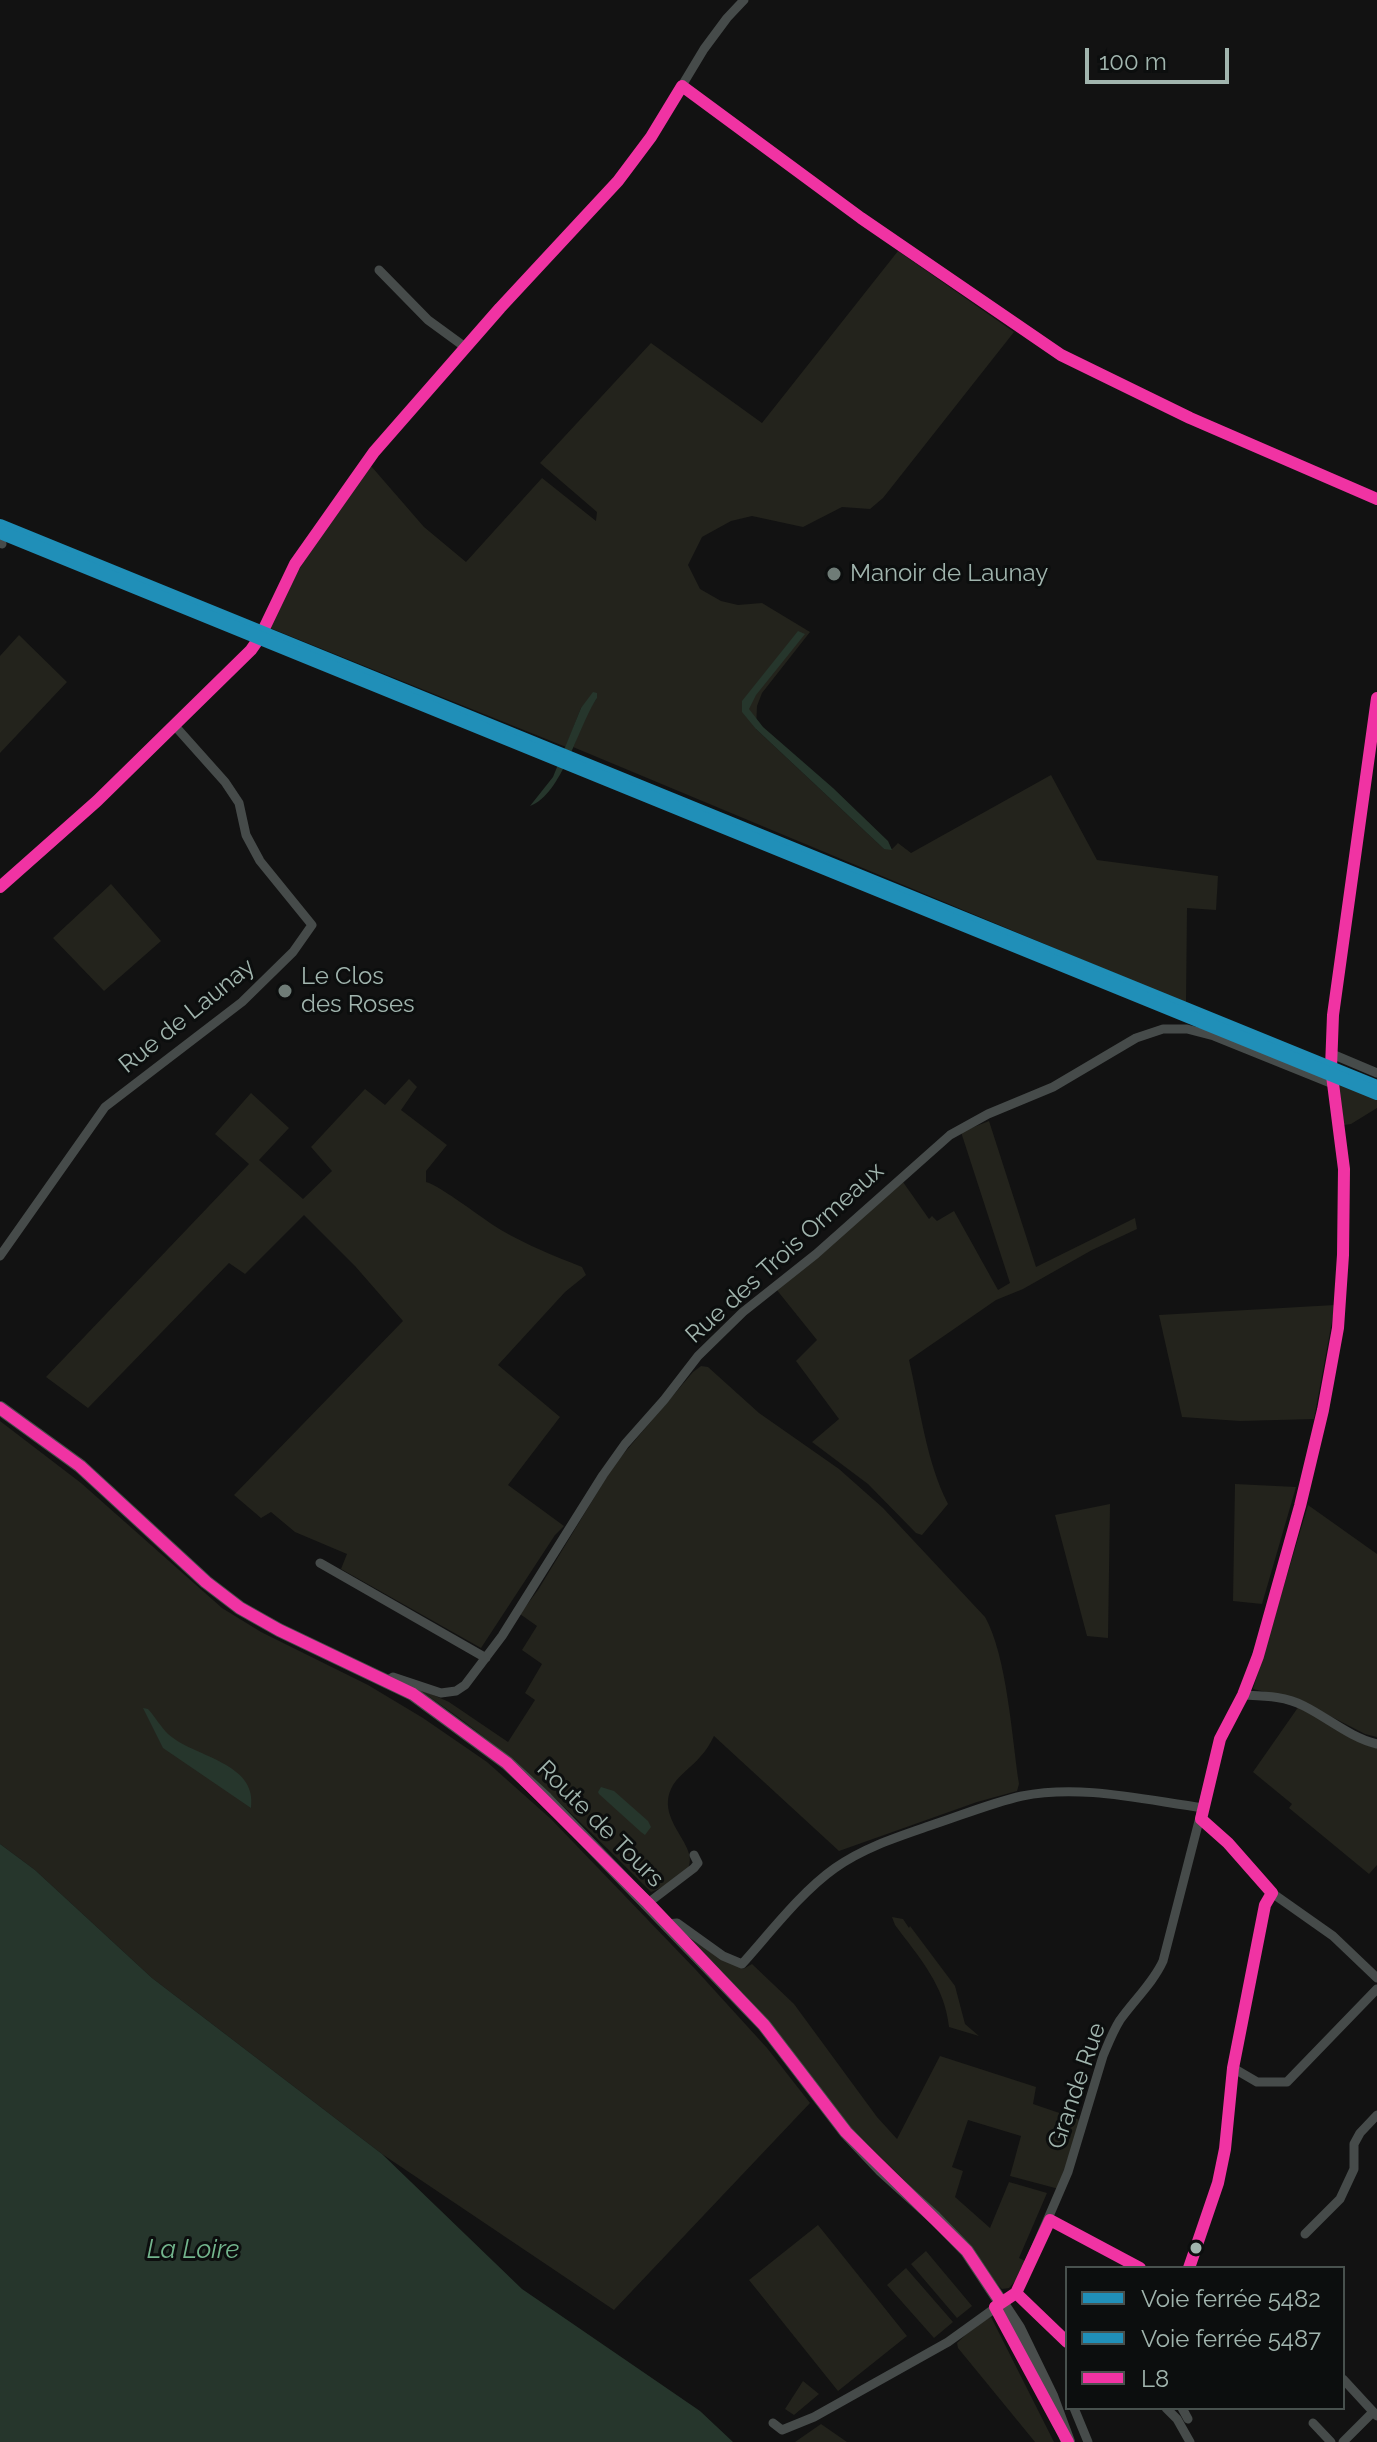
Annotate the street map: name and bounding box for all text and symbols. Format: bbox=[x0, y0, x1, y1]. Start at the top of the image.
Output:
scale bar bbox=[1089, 32, 1233, 82]
text: 100 m bbox=[1099, 47, 1167, 76]
place label: Manoir de Launay bbox=[850, 560, 1048, 588]
marker: Manoir de Launay bbox=[825, 565, 843, 583]
street label: Rue de Launay bbox=[113, 953, 261, 1079]
place label: Le Clos des Roses bbox=[301, 963, 415, 1019]
marker: Le Clos des Roses bbox=[276, 982, 294, 1000]
street label: Rue des Trois Ormeaux bbox=[680, 1157, 890, 1349]
street label: Route de Tours bbox=[531, 1755, 669, 1893]
street label: Grande Rue bbox=[1042, 2019, 1112, 2153]
water label: La Loire bbox=[147, 2234, 239, 2266]
unlabelled marker bbox=[1188, 2240, 1204, 2256]
legend bbox=[1065, 2266, 1345, 2410]
text: Voie ferrée 5482 bbox=[1141, 2284, 1321, 2313]
text: Voie ferrée 5487 bbox=[1141, 2324, 1321, 2353]
text: L8 bbox=[1141, 2364, 1169, 2393]

